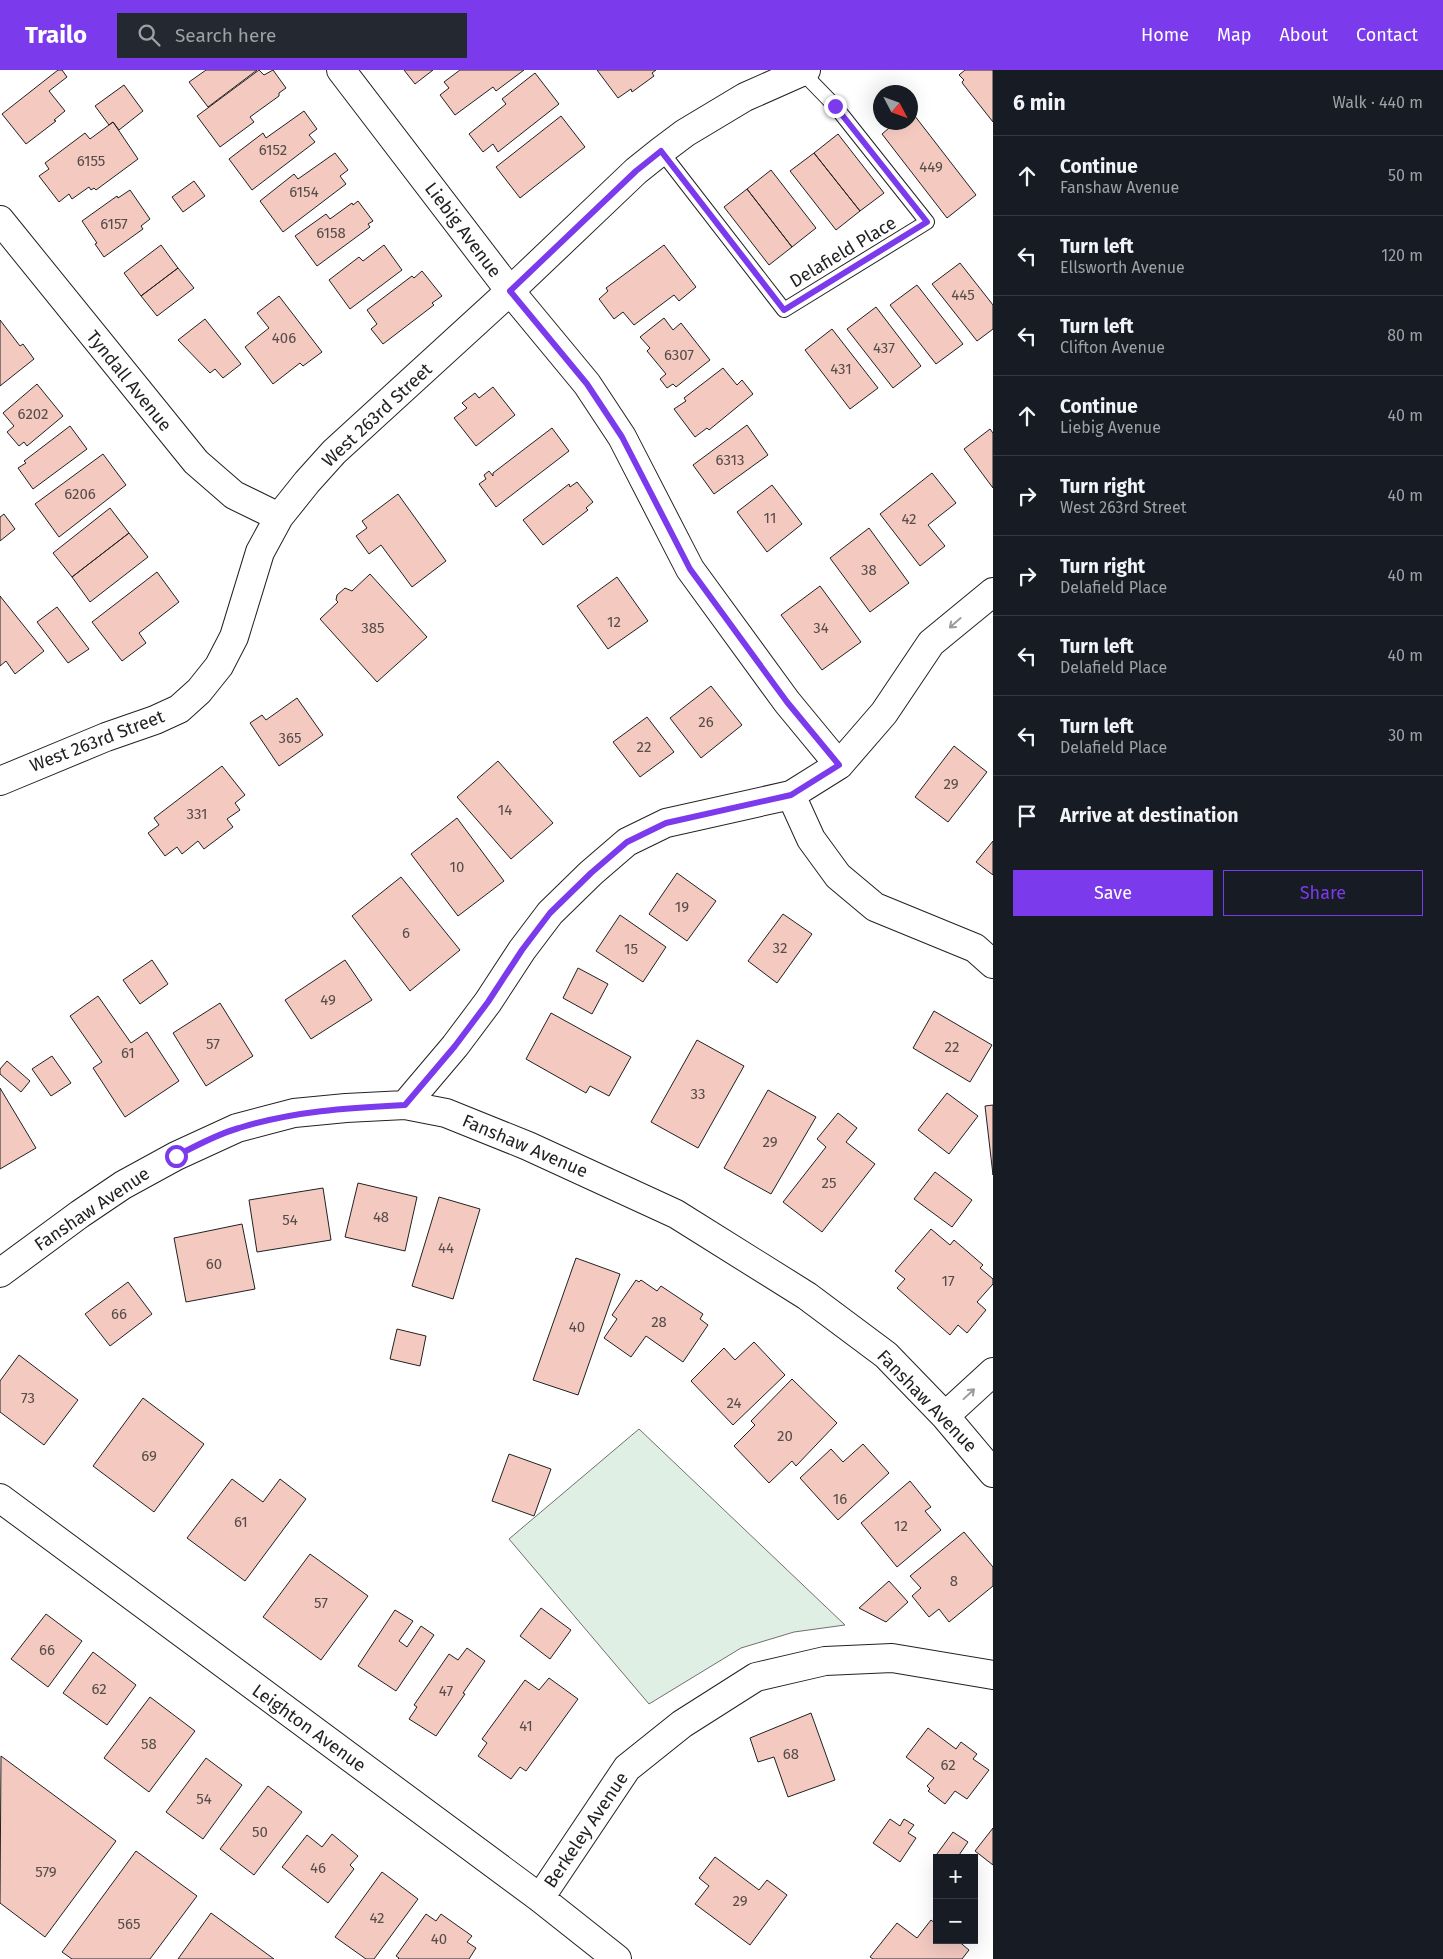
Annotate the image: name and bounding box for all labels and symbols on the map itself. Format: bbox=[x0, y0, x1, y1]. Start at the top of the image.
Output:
north arrow bbox=[873, 85, 918, 130]
route end bbox=[824, 95, 847, 118]
house number: 6152 bbox=[259, 141, 287, 159]
house number: 6155 bbox=[77, 152, 105, 170]
house number: 449 bbox=[919, 158, 943, 176]
street label: Liebig Avenue bbox=[420, 178, 506, 282]
house number: 6154 bbox=[289, 183, 319, 201]
street label: Delafield Place bbox=[786, 212, 900, 292]
house number: 6157 bbox=[100, 215, 128, 233]
house number: 6158 bbox=[316, 224, 346, 242]
house number: 445 bbox=[951, 286, 975, 304]
street label: Tyndall Avenue bbox=[82, 326, 176, 436]
house number: 406 bbox=[272, 329, 296, 347]
house number: 437 bbox=[873, 339, 895, 357]
house number: 6307 bbox=[664, 346, 694, 364]
street label: West 263rd Street bbox=[317, 358, 437, 472]
house number: 431 bbox=[830, 360, 852, 378]
house number: 6202 bbox=[18, 405, 48, 423]
house number: 6313 bbox=[716, 451, 744, 469]
house number: 6206 bbox=[64, 485, 96, 503]
house number: 11 bbox=[764, 509, 776, 527]
house number: 42 bbox=[901, 510, 917, 528]
house number: 38 bbox=[861, 561, 877, 579]
house number: 12 bbox=[607, 613, 621, 631]
one-way arrow bbox=[949, 617, 962, 628]
house number: 385 bbox=[361, 619, 385, 637]
house number: 34 bbox=[813, 619, 829, 637]
street label: West 263rd Street bbox=[27, 705, 168, 777]
house number: 26 bbox=[698, 713, 714, 731]
house number: 365 bbox=[279, 729, 301, 747]
house number: 22 bbox=[637, 738, 651, 756]
house number: 29 bbox=[943, 775, 959, 793]
house number: 14 bbox=[498, 801, 512, 819]
house number: 331 bbox=[186, 805, 208, 823]
house number: 10 bbox=[450, 858, 464, 876]
house number: 19 bbox=[675, 898, 689, 916]
house number: 6 bbox=[402, 924, 410, 942]
house number: 32 bbox=[773, 939, 787, 957]
house number: 15 bbox=[624, 940, 638, 958]
house number: 49 bbox=[320, 991, 336, 1009]
house number: 57 bbox=[206, 1035, 220, 1053]
house number: 22 bbox=[945, 1038, 959, 1056]
house number: 61 bbox=[121, 1044, 135, 1062]
house number: 33 bbox=[691, 1085, 705, 1103]
street label: Fanshaw Avenue bbox=[459, 1110, 591, 1182]
house number: 29 bbox=[762, 1133, 778, 1151]
route start bbox=[165, 1145, 188, 1168]
street label: Fanshaw Avenue bbox=[30, 1162, 154, 1256]
house number: 25 bbox=[822, 1174, 836, 1192]
house number: 48 bbox=[373, 1208, 389, 1226]
house number: 54 bbox=[282, 1211, 298, 1229]
house number: 44 bbox=[438, 1239, 454, 1257]
house number: 60 bbox=[206, 1255, 222, 1273]
house number: 17 bbox=[941, 1272, 955, 1290]
house number: 66 bbox=[111, 1305, 127, 1323]
house number: 28 bbox=[651, 1313, 667, 1331]
house number: 40 bbox=[569, 1318, 585, 1336]
street label: Fanshaw Avenue bbox=[872, 1345, 982, 1457]
one-way arrow bbox=[963, 1388, 976, 1400]
house number: 73 bbox=[21, 1389, 35, 1407]
house number: 24 bbox=[726, 1394, 742, 1412]
house number: 20 bbox=[777, 1427, 793, 1445]
house number: 69 bbox=[141, 1447, 157, 1465]
house number: 16 bbox=[833, 1490, 847, 1508]
house number: 61 bbox=[234, 1513, 248, 1531]
house number: 12 bbox=[894, 1517, 908, 1535]
house number: 8 bbox=[950, 1572, 958, 1590]
house number: 57 bbox=[314, 1594, 328, 1612]
house number: 66 bbox=[39, 1641, 55, 1659]
street label: Leighton Avenue bbox=[248, 1679, 370, 1777]
house number: 62 bbox=[91, 1680, 107, 1698]
house number: 47 bbox=[439, 1682, 453, 1700]
house number: 41 bbox=[519, 1717, 533, 1735]
house number: 58 bbox=[141, 1735, 157, 1753]
house number: 68 bbox=[783, 1745, 799, 1763]
house number: 62 bbox=[940, 1756, 956, 1774]
street label: Berkeley Avenue bbox=[539, 1768, 633, 1892]
house number: 54 bbox=[196, 1790, 212, 1808]
house number: 50 bbox=[252, 1823, 268, 1841]
house number: 46 bbox=[310, 1859, 326, 1877]
house number: 579 bbox=[35, 1863, 57, 1881]
house number: 29 bbox=[732, 1892, 748, 1910]
house number: 42 bbox=[369, 1909, 385, 1927]
house number: 565 bbox=[118, 1915, 140, 1933]
house number: 40 bbox=[431, 1930, 447, 1948]

